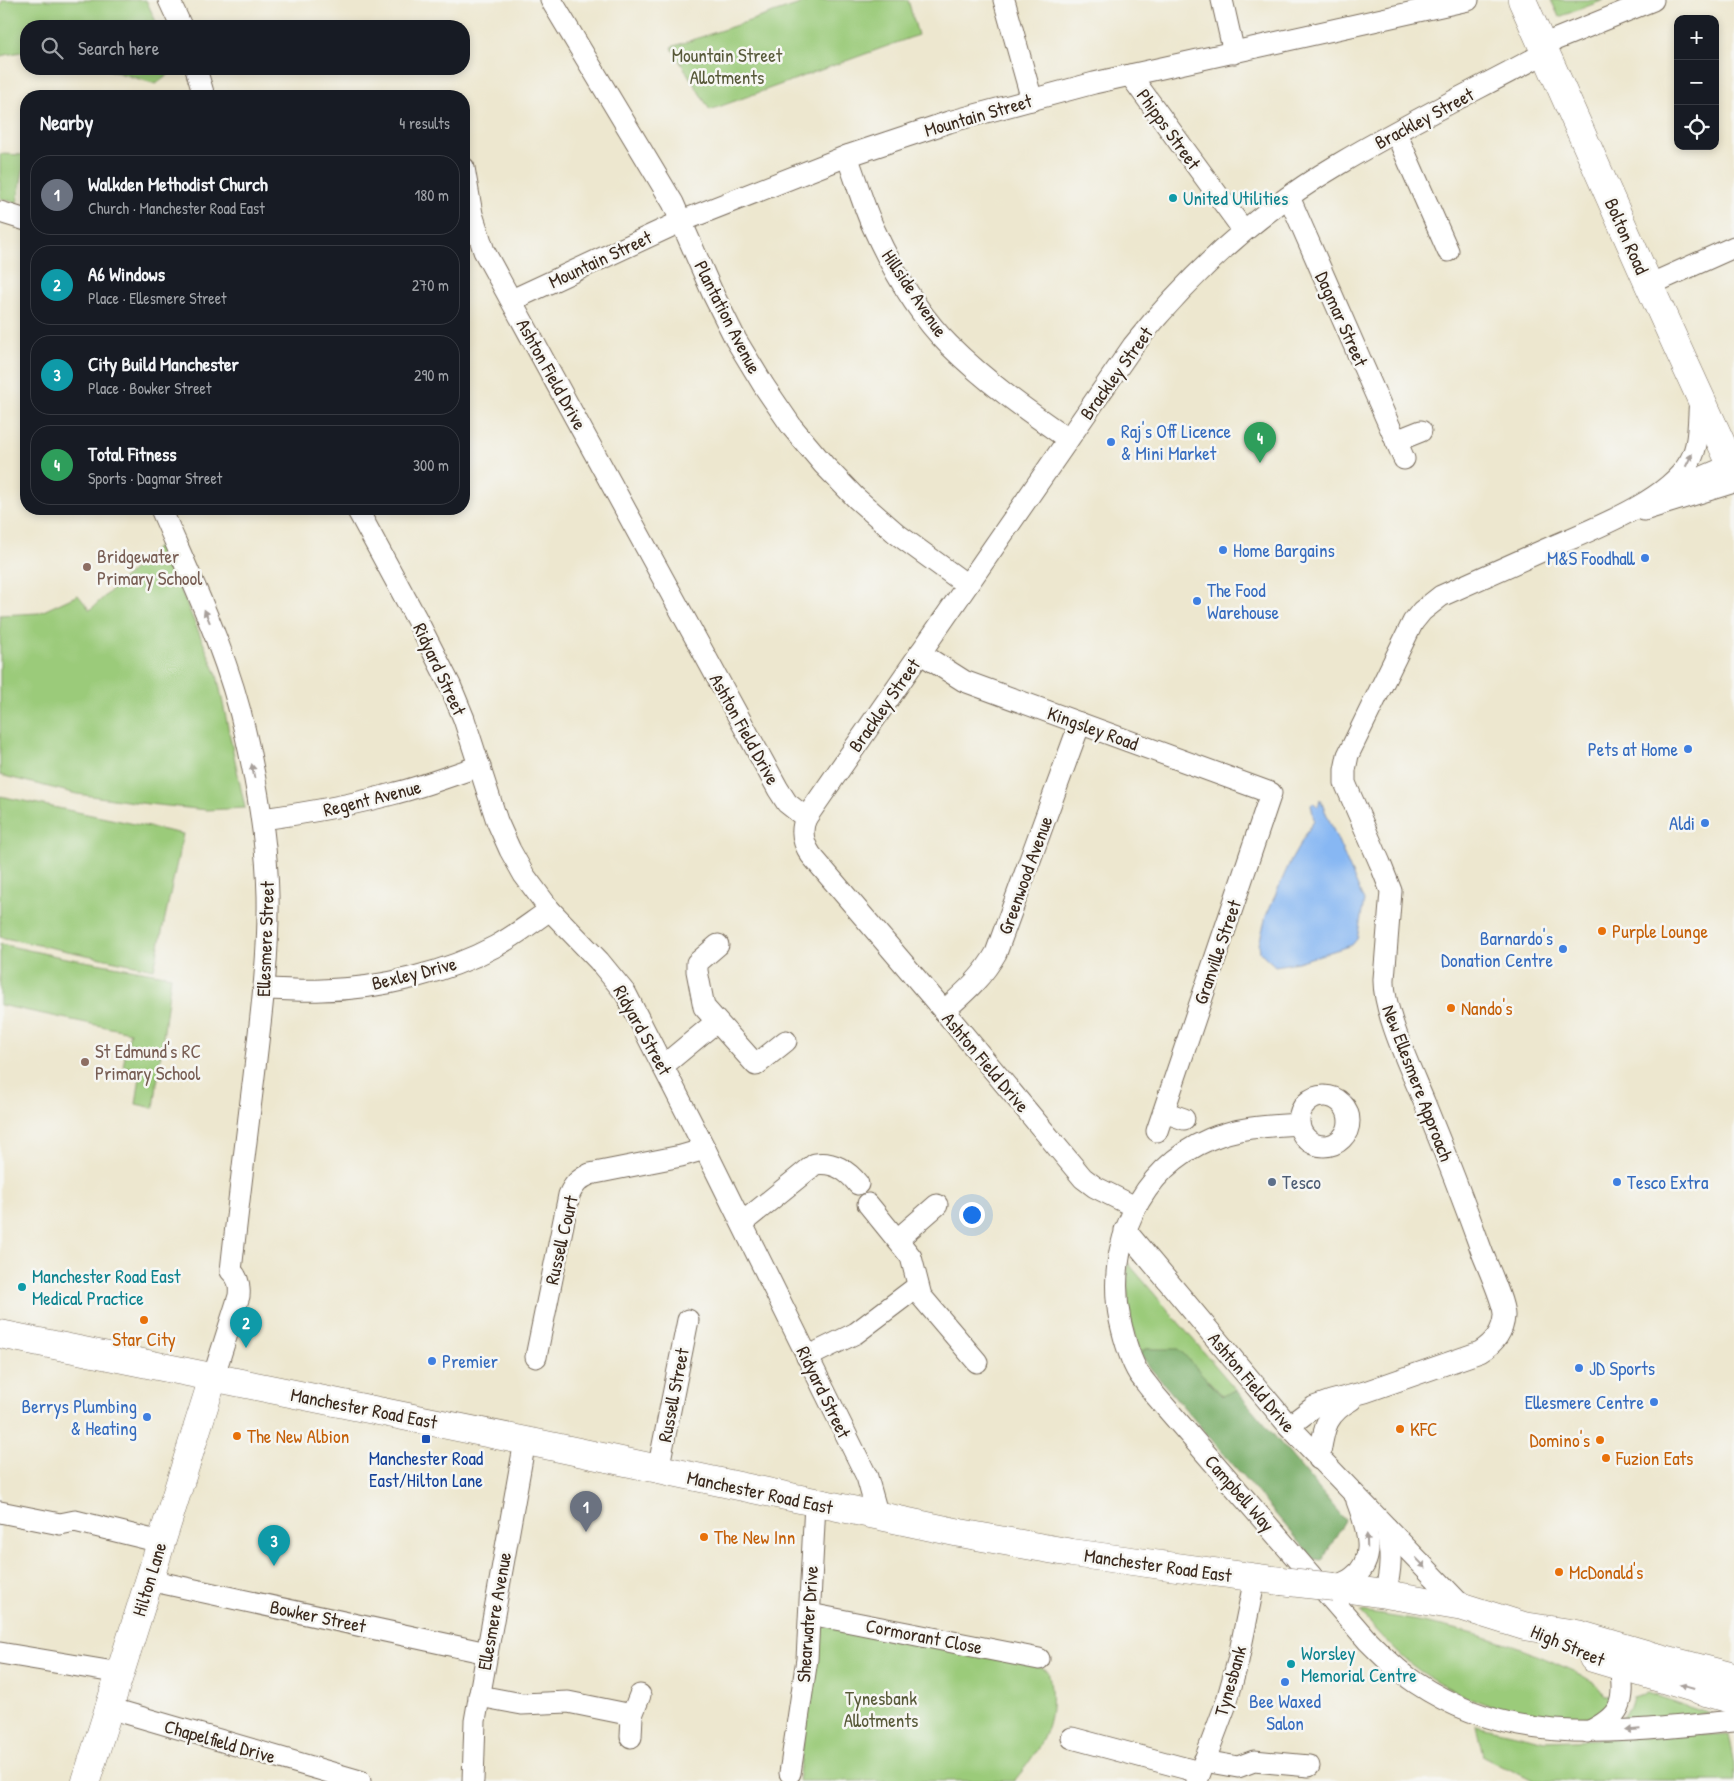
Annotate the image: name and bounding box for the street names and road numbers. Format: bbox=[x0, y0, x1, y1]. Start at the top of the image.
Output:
street label: Brackley Street bbox=[1370, 81, 1479, 155]
street label: Phipps Street bbox=[1131, 84, 1207, 175]
street label: Mountain Street bbox=[921, 87, 1035, 143]
street label: Bolton Road bbox=[1599, 194, 1656, 279]
street label: Mountain Street bbox=[544, 224, 656, 294]
street label: Hillside Avenue bbox=[876, 244, 954, 342]
street label: Plantation Avenue bbox=[688, 256, 768, 378]
street label: Dagmar Street bbox=[1310, 267, 1375, 371]
street label: Ashton Field Drive bbox=[511, 314, 593, 435]
street label: Brackley Street bbox=[1073, 321, 1159, 425]
street label: Ridyard Street bbox=[407, 619, 473, 720]
street label: Brackley Street bbox=[842, 653, 926, 757]
street label: Ashton Field Drive bbox=[704, 669, 786, 790]
street label: Kingsley Road bbox=[1044, 700, 1143, 757]
street label: Regent Avenue bbox=[320, 773, 424, 823]
street label: Greenwood Avenue bbox=[992, 812, 1059, 938]
street label: Ellesmere Street bbox=[250, 880, 280, 997]
street label: Granville Street bbox=[1187, 896, 1247, 1008]
street label: Bexley Drive bbox=[369, 950, 460, 996]
street label: Ridyard Street bbox=[608, 980, 679, 1080]
street label: New Ellesmere Approach bbox=[1376, 1001, 1460, 1165]
street label: Ashton Field Drive bbox=[936, 1006, 1036, 1118]
street label: Russell Court bbox=[538, 1193, 584, 1287]
street label: Ashton Field Drive bbox=[1202, 1326, 1302, 1438]
street label: Ridyard Street bbox=[791, 1342, 858, 1443]
street label: Russell Street bbox=[651, 1345, 695, 1444]
street label: Manchester Road East bbox=[289, 1381, 440, 1435]
street label: Campbell Way bbox=[1199, 1449, 1281, 1537]
street label: Manchester Road East bbox=[685, 1464, 836, 1520]
street label: Hilton Lane bbox=[125, 1538, 173, 1619]
street label: Manchester Road East bbox=[1083, 1542, 1234, 1588]
street label: Ellesmere Avenue bbox=[471, 1550, 517, 1672]
street label: Shearwater Drive bbox=[790, 1564, 824, 1683]
street label: Bowker Street bbox=[268, 1593, 369, 1639]
street label: Cormorant Close bbox=[863, 1612, 985, 1660]
street label: High Street bbox=[1527, 1618, 1609, 1672]
street label: Tynesbank bbox=[1208, 1643, 1252, 1719]
street label: Chapelfield Drive bbox=[161, 1713, 279, 1769]

